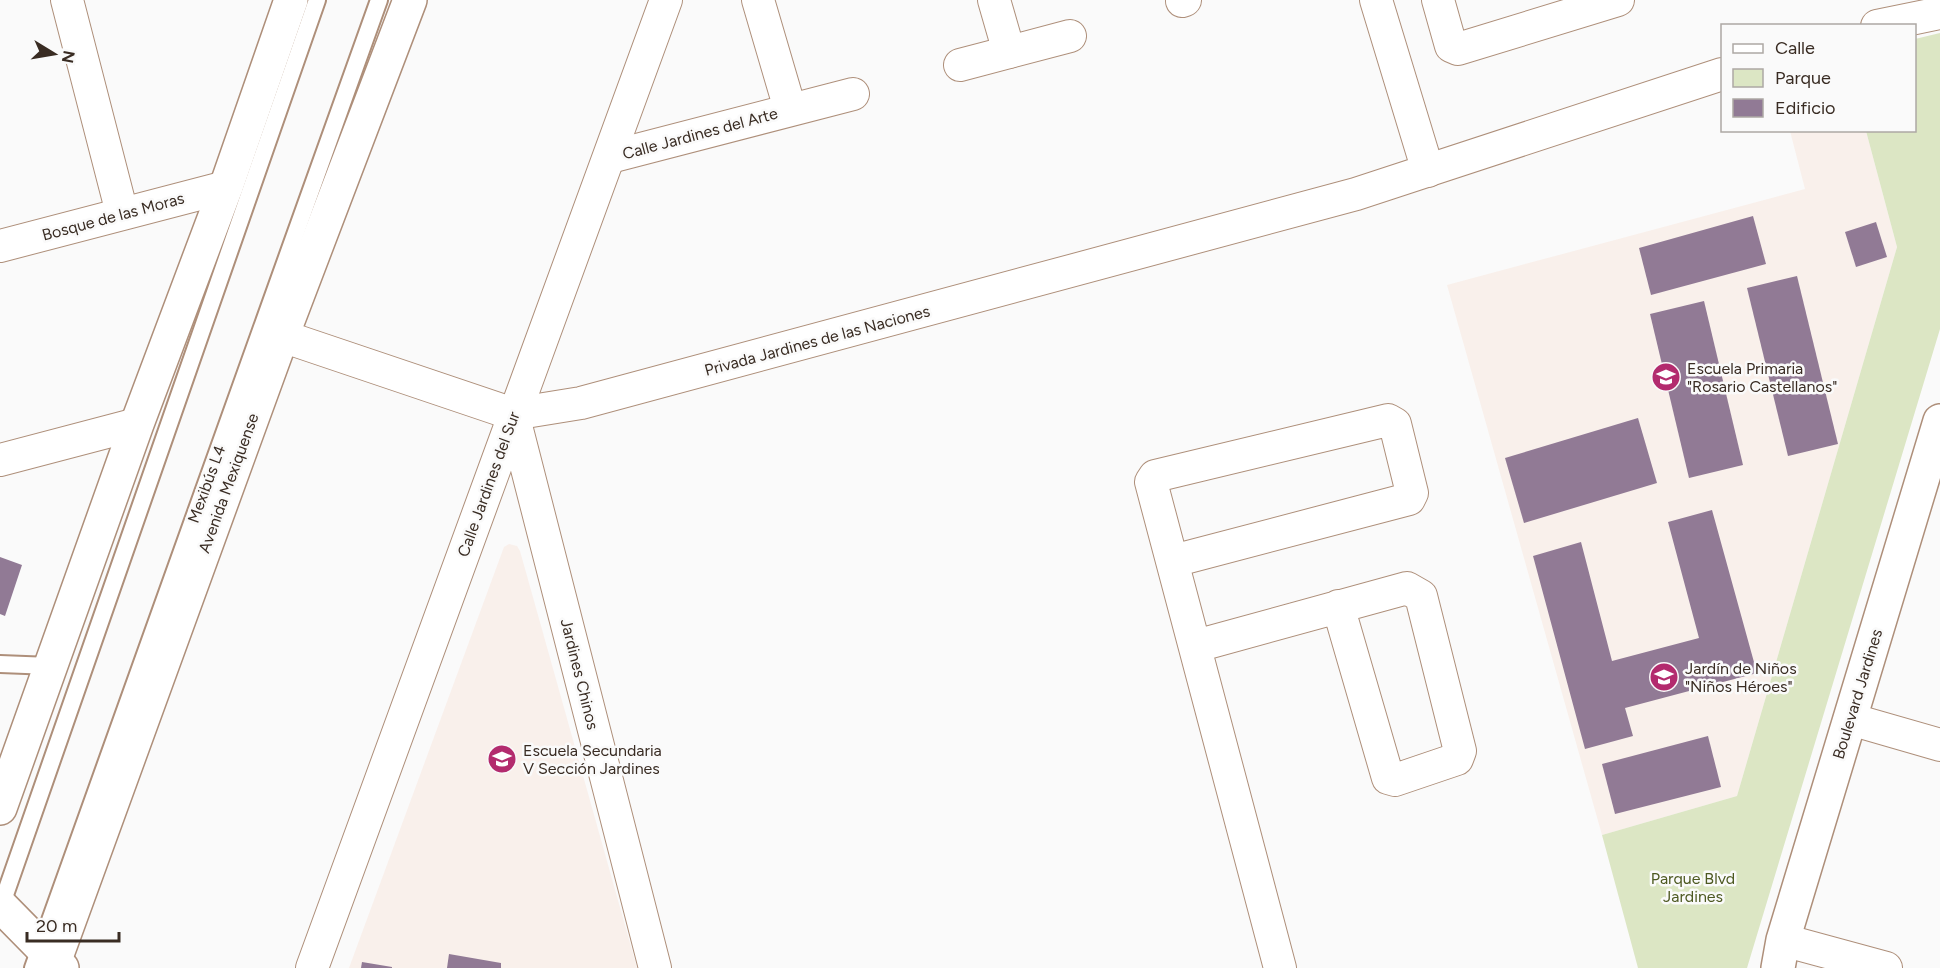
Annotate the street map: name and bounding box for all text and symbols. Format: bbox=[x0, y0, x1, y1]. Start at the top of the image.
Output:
north arrow bbox=[24, 24, 84, 84]
legend bbox=[1721, 24, 1916, 132]
text: Calle bbox=[1775, 37, 1815, 59]
text: N bbox=[58, 49, 79, 65]
text: Parque bbox=[1775, 67, 1831, 89]
text: Edificio bbox=[1775, 97, 1836, 119]
street label: Calle Jardines del Arte bbox=[620, 104, 780, 163]
street label: Bosque de las Moras bbox=[40, 188, 186, 245]
street label: Privada Jardines de las Naciones bbox=[702, 301, 932, 380]
place label: Escuela Primaria "Rosario Castellanos" bbox=[1687, 359, 1837, 396]
school or university icon: Escuela Primaria "Rosario Castellanos" bbox=[1650, 361, 1682, 393]
street label: Calle Jardines del Sur bbox=[453, 408, 524, 559]
street label: Avenida Mexiquense bbox=[194, 411, 263, 556]
street label: Mexibús L4 bbox=[184, 443, 229, 526]
street label: Jardines Chinos bbox=[557, 617, 602, 732]
street label: Boulevard Jardines bbox=[1829, 627, 1886, 762]
place label: Jardín de Niños "Niños Héroes" bbox=[1685, 659, 1797, 696]
school or university icon: Jardín de Niños "Niños Héroes" bbox=[1648, 661, 1680, 693]
place label: Escuela Secundaria V Sección Jardines bbox=[523, 741, 662, 778]
school or university icon: Escuela Secundaria V Sección Jardines bbox=[486, 743, 518, 775]
park label: Parque Blvd Jardines bbox=[1651, 869, 1735, 906]
scale bar bbox=[27, 905, 118, 943]
text: 20 m bbox=[36, 915, 77, 937]

